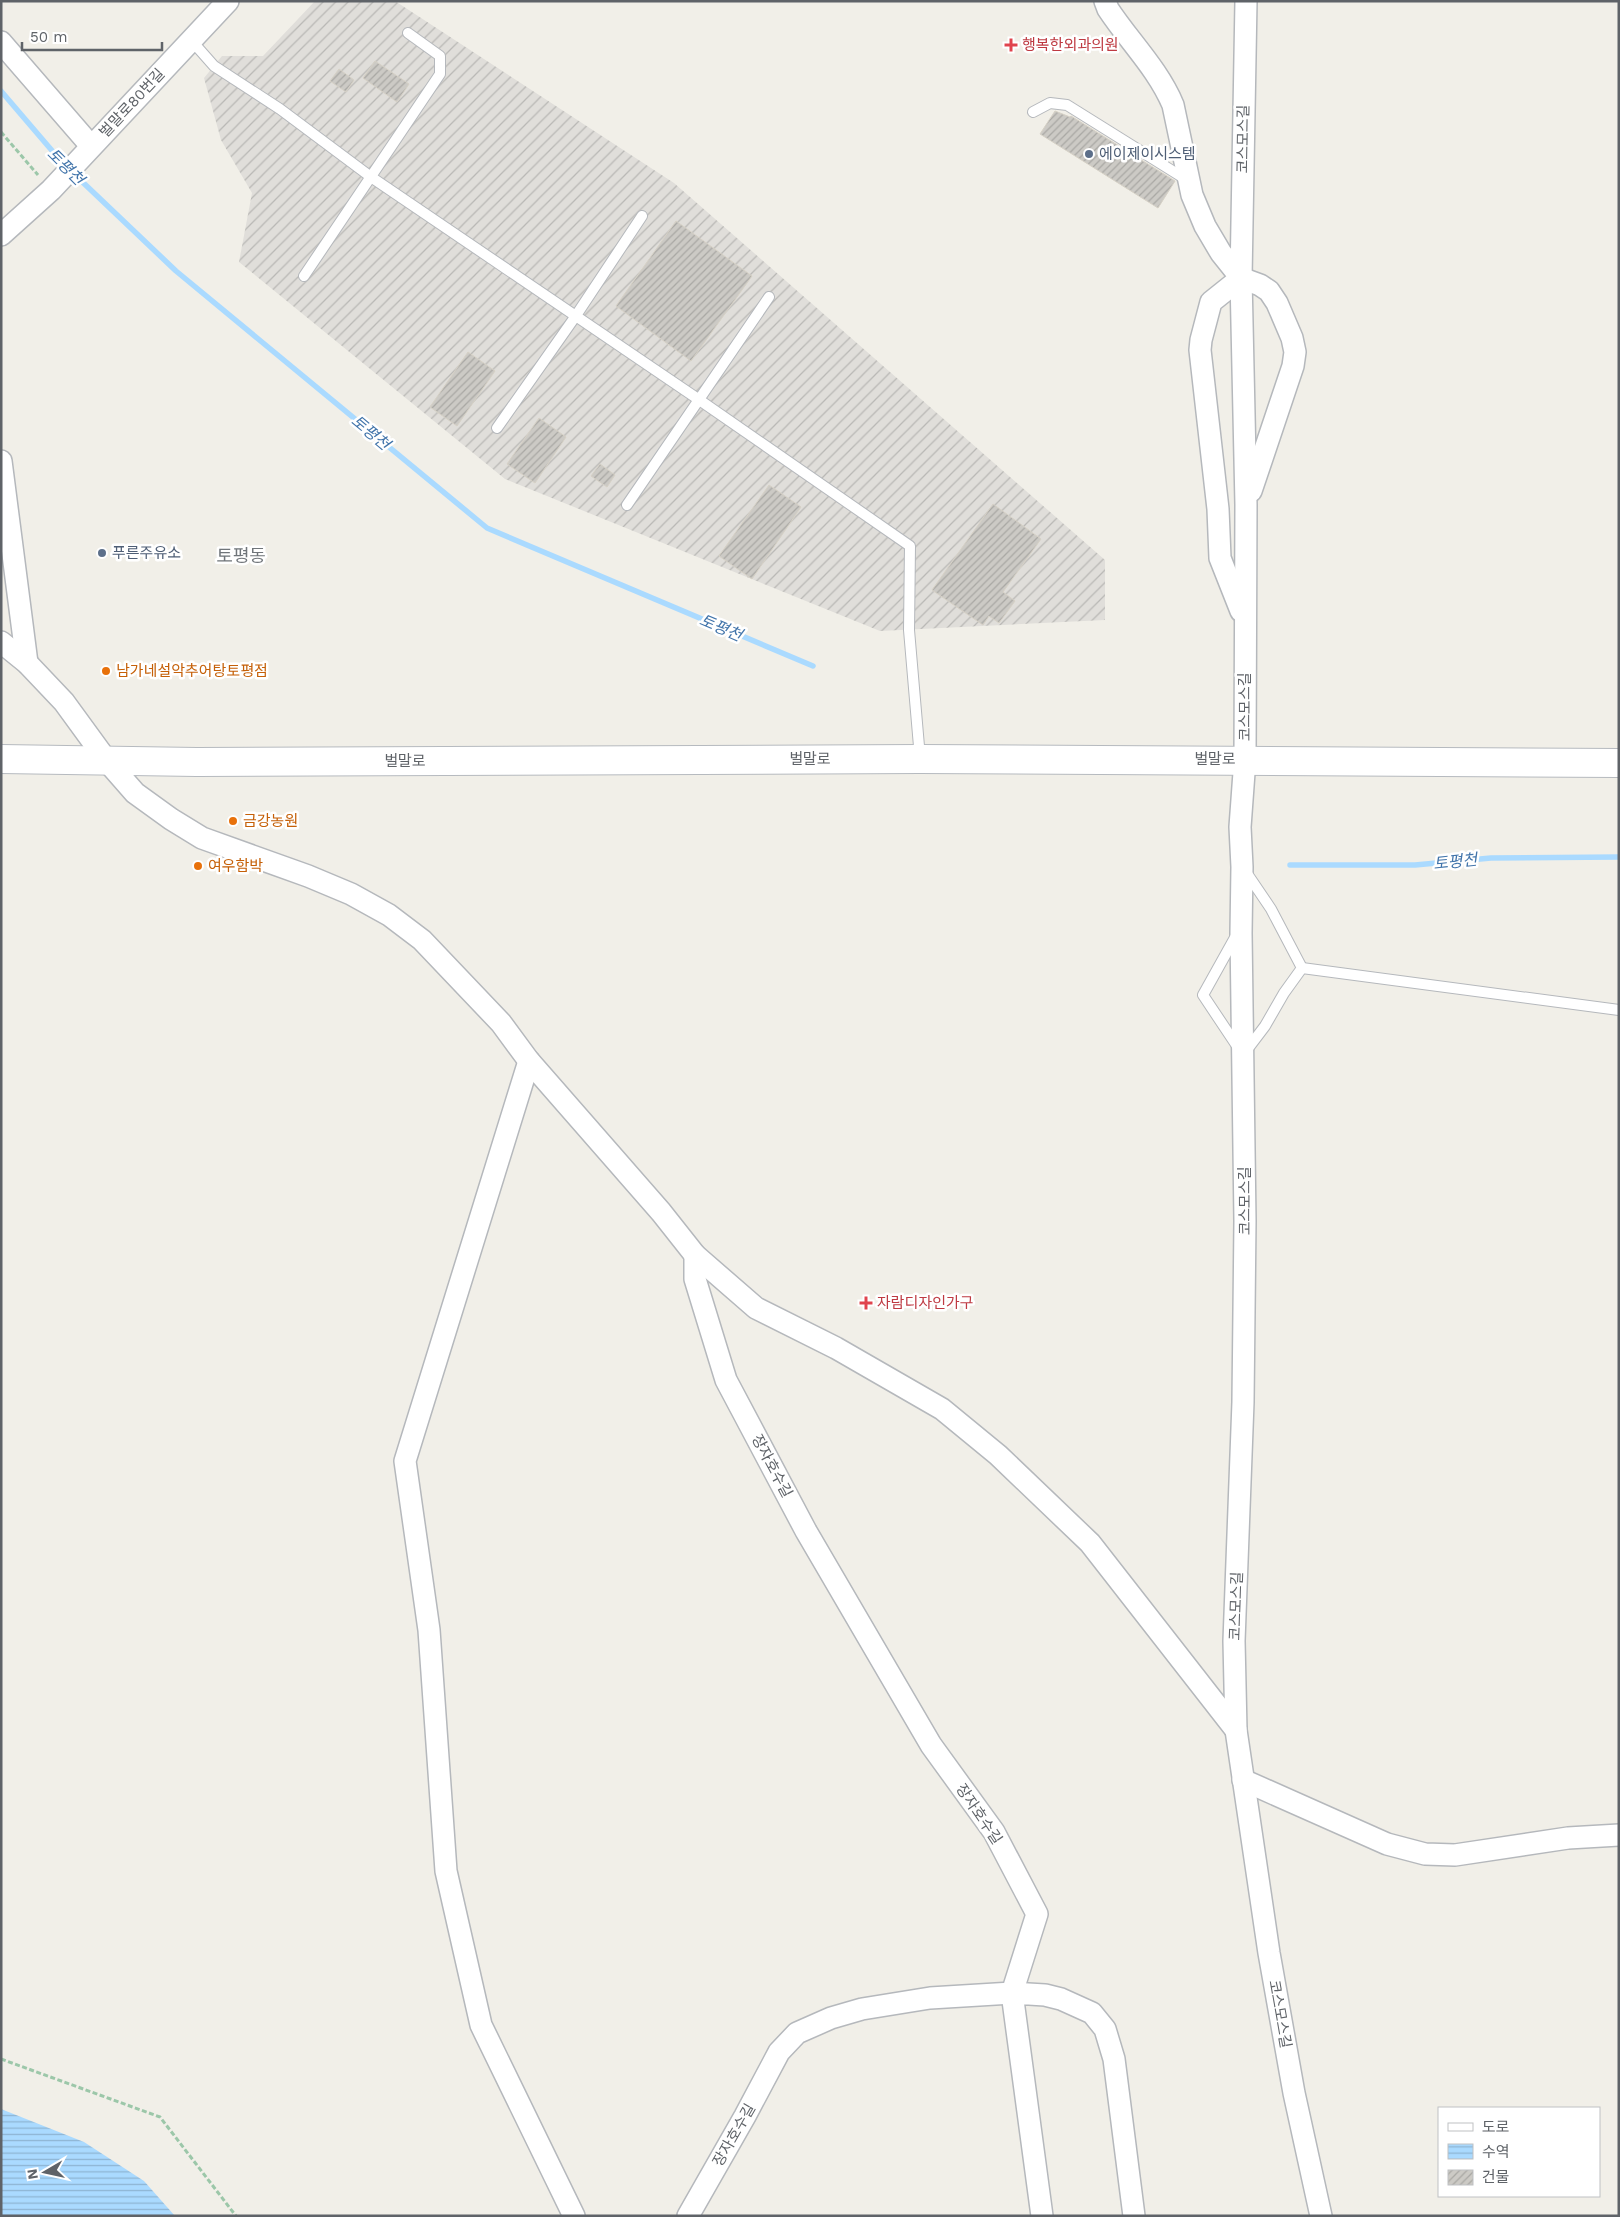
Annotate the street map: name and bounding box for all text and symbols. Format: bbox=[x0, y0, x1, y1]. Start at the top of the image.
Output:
scale bar bbox=[22, 20, 162, 52]
text: 50 m bbox=[30, 28, 67, 46]
place label: 행복한외과의원 bbox=[1022, 36, 1119, 54]
marker: 행복한외과의원 bbox=[1004, 38, 1018, 52]
street label: 벌말로80번길 bbox=[96, 65, 168, 141]
street label: 코스모스길 bbox=[1233, 104, 1253, 174]
water label: 토평천 bbox=[43, 144, 90, 190]
place label: 에이제이시스템 bbox=[1099, 145, 1196, 163]
marker: 에이제이시스템 bbox=[1083, 148, 1095, 160]
water label: 토평천 bbox=[348, 411, 395, 455]
place label: 푸른주유소 bbox=[112, 544, 181, 562]
district label: 토평동 bbox=[216, 545, 266, 566]
marker: 푸른주유소 bbox=[96, 547, 108, 559]
water label: 토평천 bbox=[697, 610, 747, 646]
place label: 남가네설악추어탕토평점 bbox=[116, 662, 268, 680]
marker: 남가네설악추어탕토평점 bbox=[100, 665, 112, 677]
street label: 코스모스길 bbox=[1236, 672, 1254, 742]
street label: 벌말로 bbox=[789, 750, 831, 768]
street label: 벌말로 bbox=[1194, 750, 1236, 768]
street label: 벌말로 bbox=[384, 752, 426, 770]
place label: 금강농원 bbox=[243, 812, 298, 830]
marker: 금강농원 bbox=[227, 815, 239, 827]
water label: 토평천 bbox=[1432, 850, 1480, 873]
place label: 여우함박 bbox=[208, 857, 263, 875]
marker: 여우함박 bbox=[192, 860, 204, 872]
street label: 코스모스길 bbox=[1236, 1166, 1254, 1236]
place label: 자람디자인가구 bbox=[877, 1294, 974, 1312]
marker: 자람디자인가구 bbox=[859, 1296, 873, 1310]
street label: 장자호수길 bbox=[748, 1431, 796, 1501]
street label: 코스모스길 bbox=[1226, 1571, 1246, 1641]
street label: 장자호수길 bbox=[952, 1780, 1006, 1848]
street label: 코스모스길 bbox=[1265, 1978, 1295, 2050]
street label: 장자호수길 bbox=[709, 2101, 759, 2169]
legend bbox=[1438, 2107, 1600, 2197]
text: 도로 bbox=[1482, 2118, 1510, 2136]
text: 수역 bbox=[1482, 2143, 1510, 2161]
north arrow bbox=[20, 2147, 70, 2197]
text: N bbox=[23, 2168, 41, 2180]
text: 건물 bbox=[1482, 2168, 1510, 2186]

